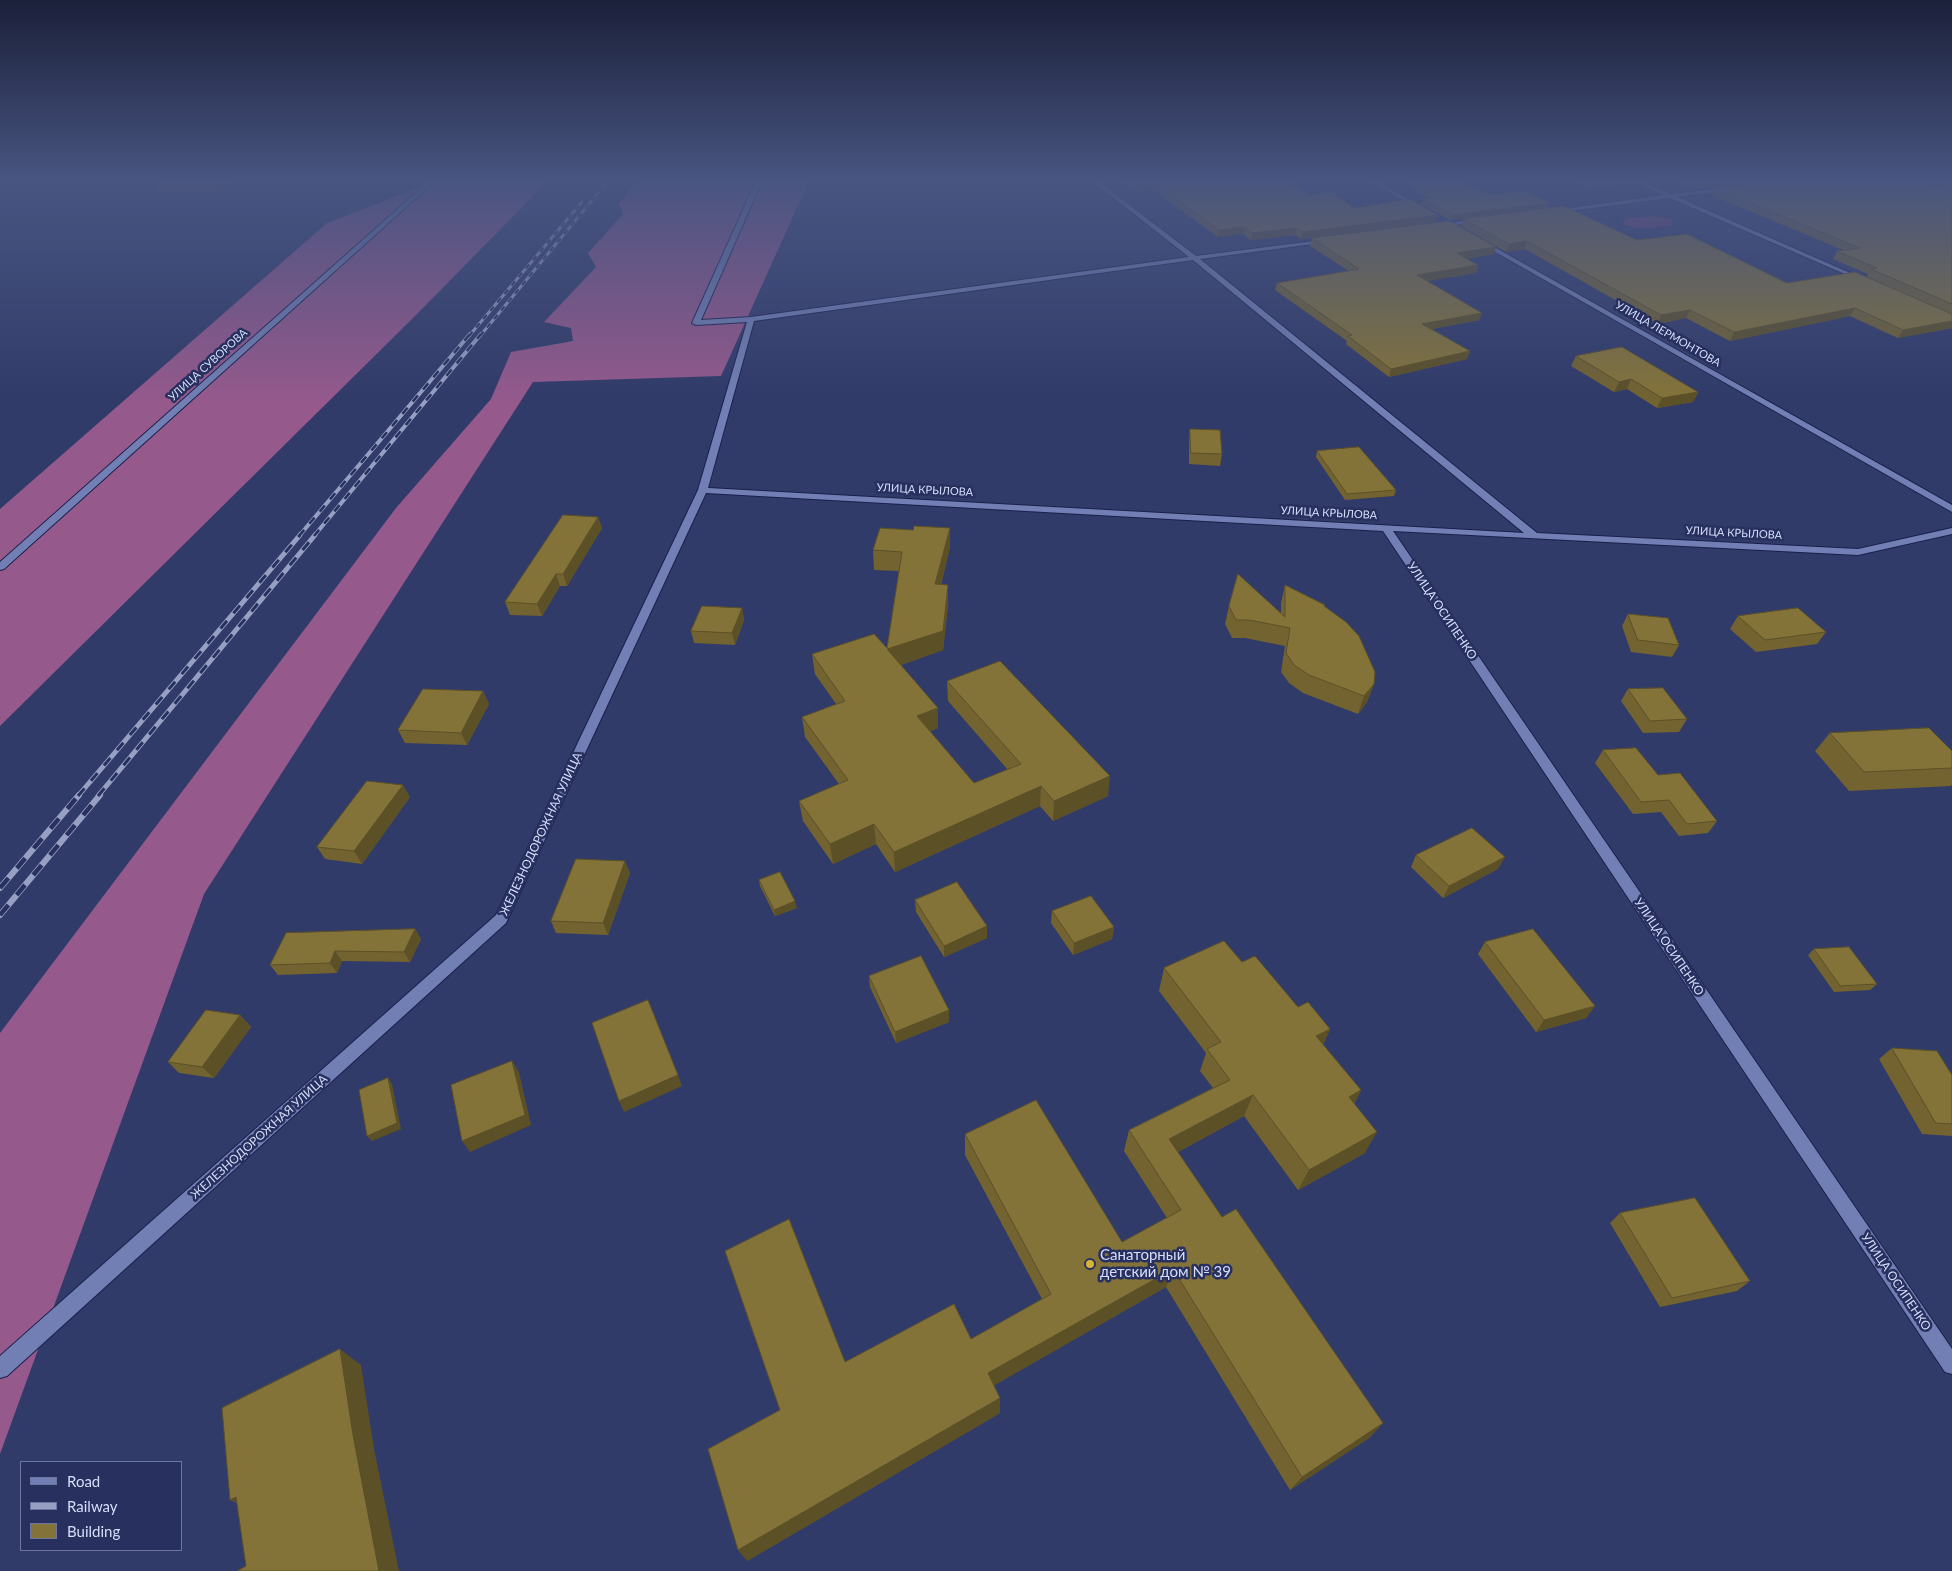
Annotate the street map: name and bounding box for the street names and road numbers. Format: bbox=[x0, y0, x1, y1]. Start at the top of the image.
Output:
street label: УЛИЦА ЛЕРМОНТОВА bbox=[1613, 298, 1723, 370]
street label: УЛИЦА СУВОРОВА bbox=[166, 326, 250, 404]
street label: УЛИЦА КРЫЛОВА bbox=[876, 481, 974, 499]
street label: УЛИЦА КРЫЛОВА bbox=[1280, 504, 1378, 522]
street label: УЛИЦА КРЫЛОВА bbox=[1685, 524, 1783, 542]
street label: УЛИЦА ОСИПЕНКО bbox=[1404, 560, 1480, 662]
street label: ЖЕЛЕЗНОДОРОЖНАЯ УЛИЦА bbox=[497, 750, 585, 918]
street label: УЛИЦА ОСИПЕНКО bbox=[1631, 896, 1707, 998]
street label: ЖЕЛЕЗНОДОРОЖНАЯ УЛИЦА bbox=[188, 1072, 330, 1202]
street label: УЛИЦА ОСИПЕНКО bbox=[1858, 1231, 1934, 1333]

